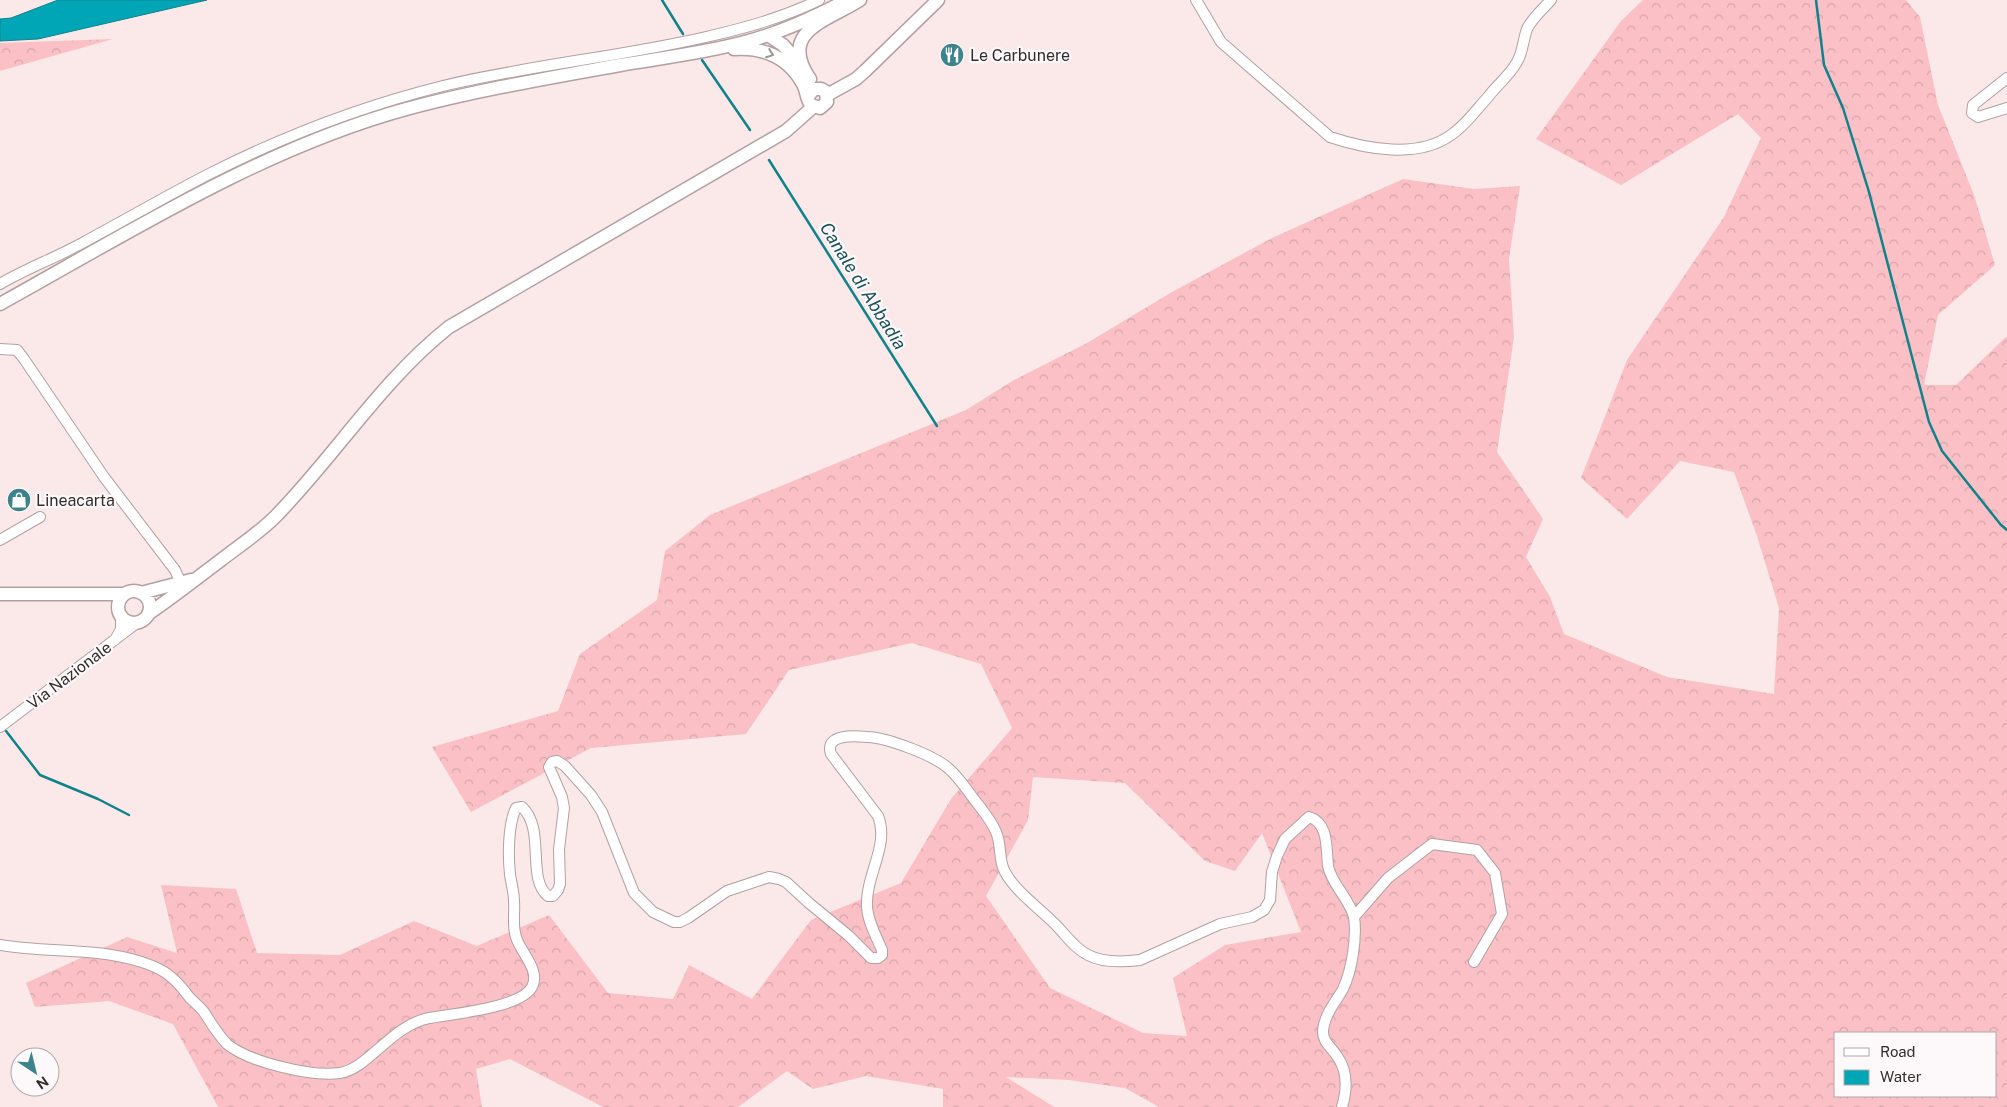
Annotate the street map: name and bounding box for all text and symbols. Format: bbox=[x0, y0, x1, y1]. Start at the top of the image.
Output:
restaurant icon: Le Carbunere bbox=[939, 42, 965, 68]
place label: Le Carbunere bbox=[970, 46, 1070, 65]
one-way arrow bbox=[765, 47, 774, 58]
water label: Canale di Abbadia bbox=[816, 218, 911, 353]
shop icon: Lineacarta bbox=[6, 487, 32, 513]
place label: Lineacarta bbox=[36, 491, 115, 510]
street label: Via Nazionale bbox=[23, 638, 115, 713]
legend bbox=[1834, 1032, 1997, 1097]
text: Road bbox=[1880, 1043, 1916, 1060]
north arrow bbox=[10, 1047, 60, 1097]
text: Water bbox=[1880, 1068, 1922, 1085]
text: N bbox=[33, 1073, 52, 1092]

